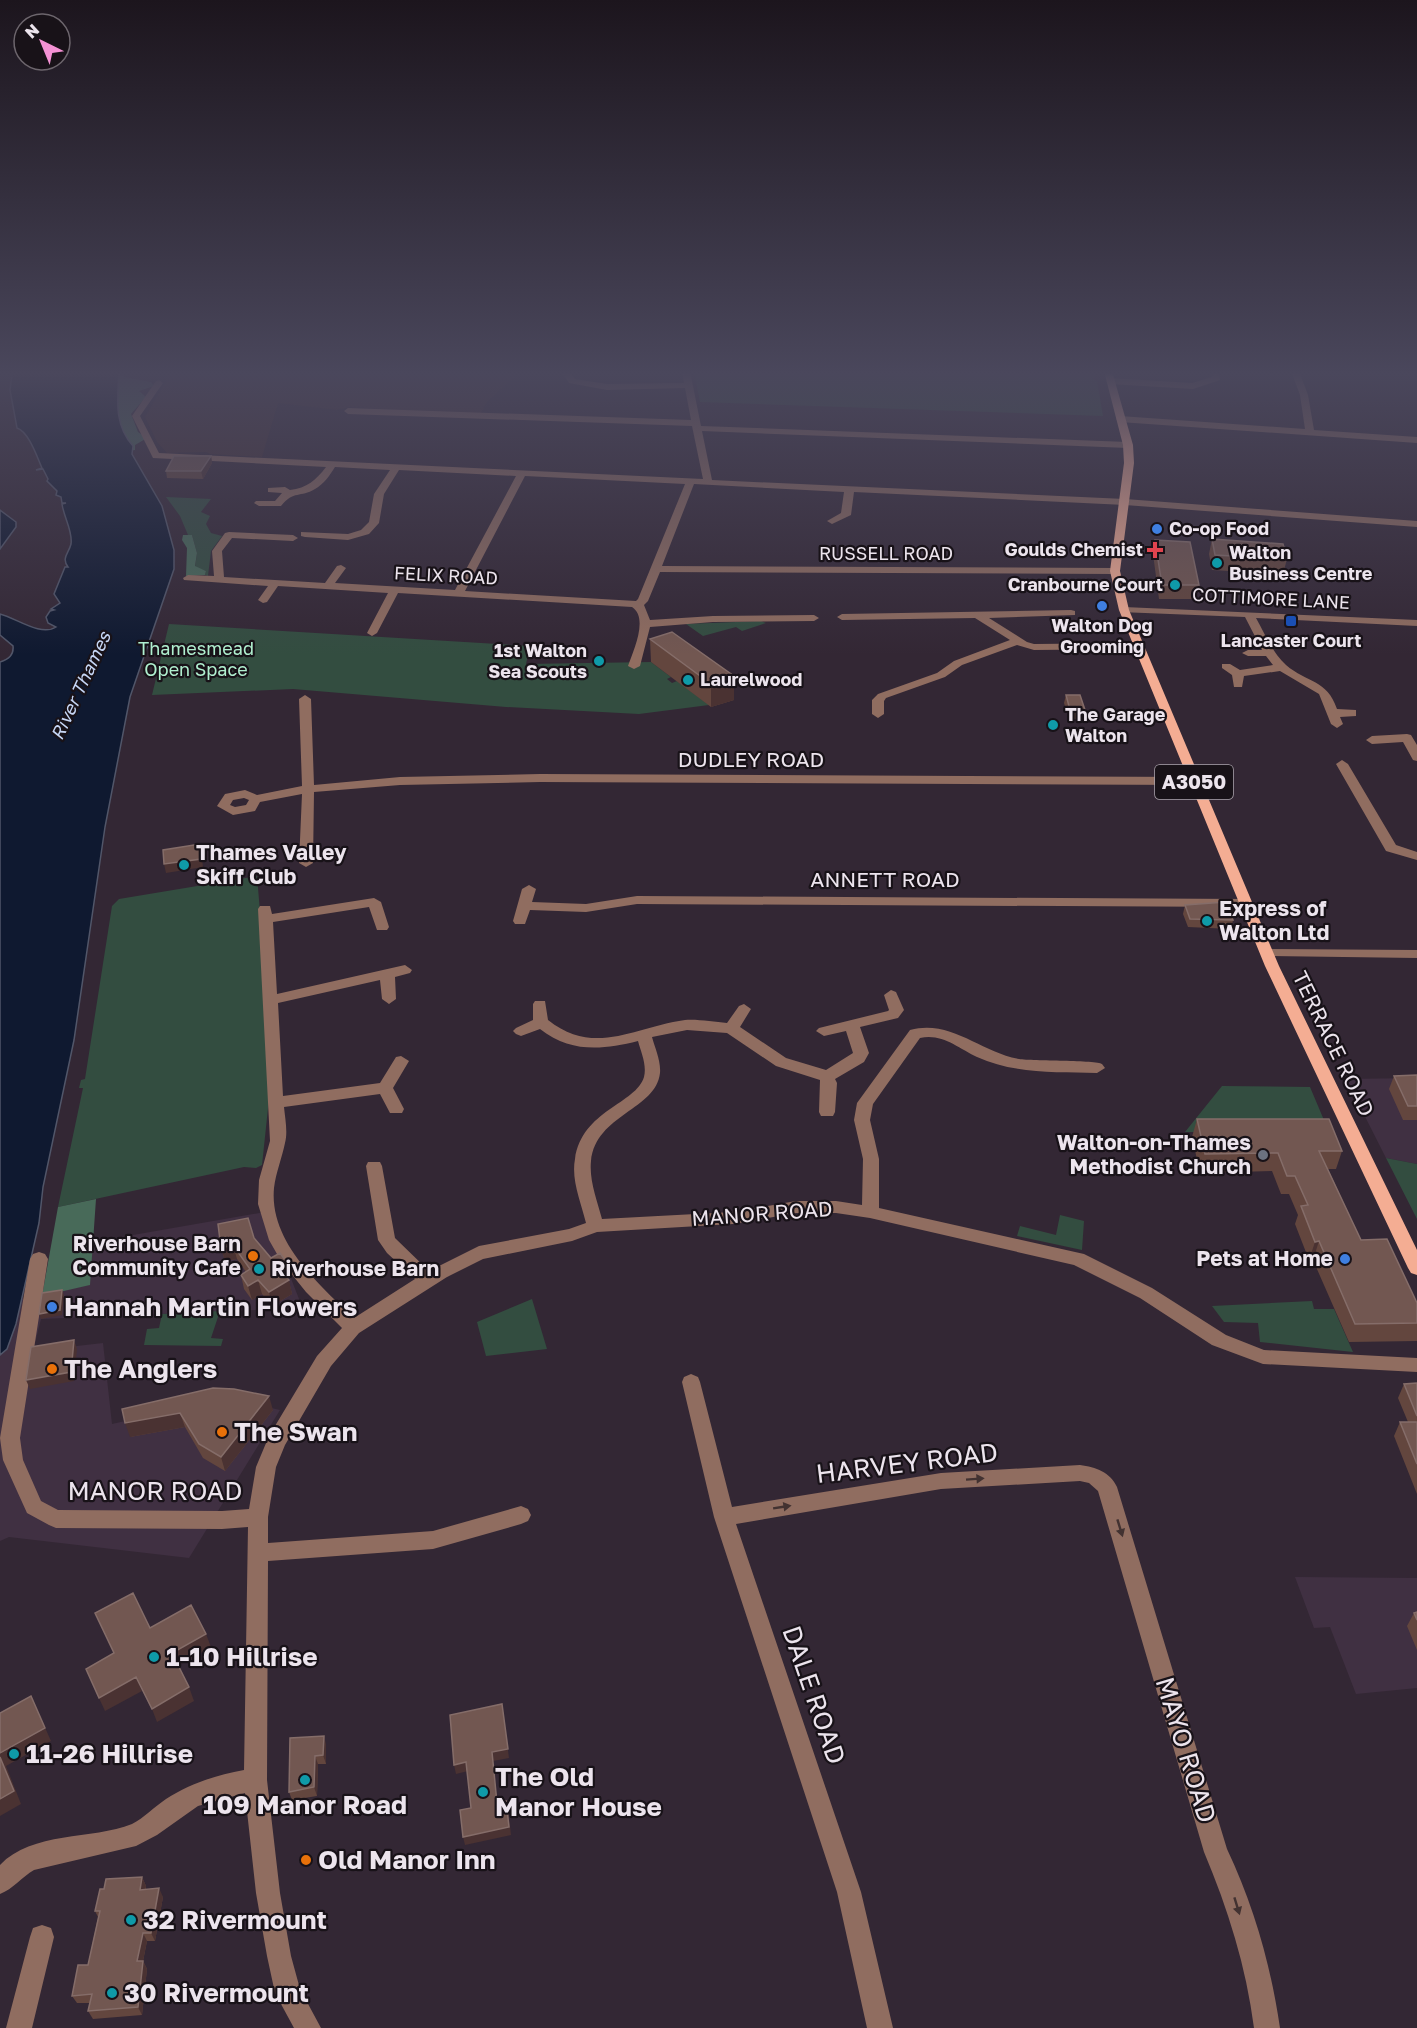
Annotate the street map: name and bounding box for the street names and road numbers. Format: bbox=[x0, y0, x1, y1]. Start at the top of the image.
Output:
street label: RUSSELL ROAD bbox=[819, 542, 953, 564]
street label: FELIX ROAD bbox=[394, 561, 498, 589]
street label: COTTIMORE LANE bbox=[1192, 583, 1350, 613]
street label: DUDLEY ROAD bbox=[678, 746, 824, 772]
road number: A3050 bbox=[1155, 765, 1233, 799]
street label: ANNETT ROAD bbox=[810, 866, 960, 892]
street label: TERRACE ROAD bbox=[1287, 967, 1380, 1121]
street label: MANOR ROAD bbox=[691, 1195, 833, 1231]
street label: HARVEY ROAD bbox=[814, 1436, 1000, 1489]
street label: MANOR ROAD bbox=[68, 1475, 242, 1506]
street label: DALE ROAD bbox=[776, 1622, 853, 1768]
street label: MAYO ROAD bbox=[1150, 1673, 1223, 1826]

